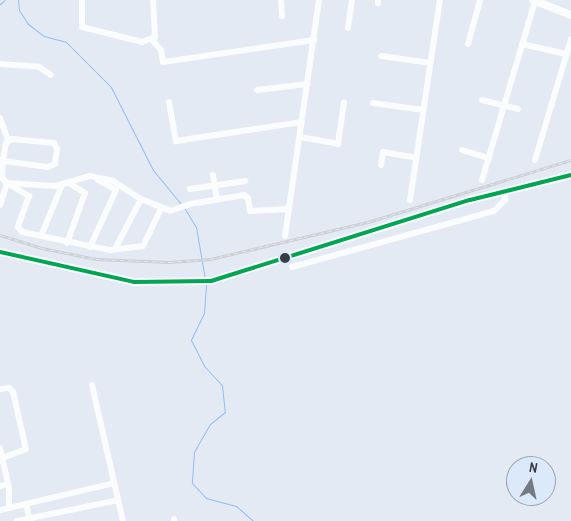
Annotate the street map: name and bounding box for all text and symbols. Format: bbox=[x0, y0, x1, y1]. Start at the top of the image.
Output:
unlabelled marker bbox=[280, 253, 290, 263]
north arrow bbox=[506, 456, 556, 506]
text: N bbox=[528, 458, 539, 477]

